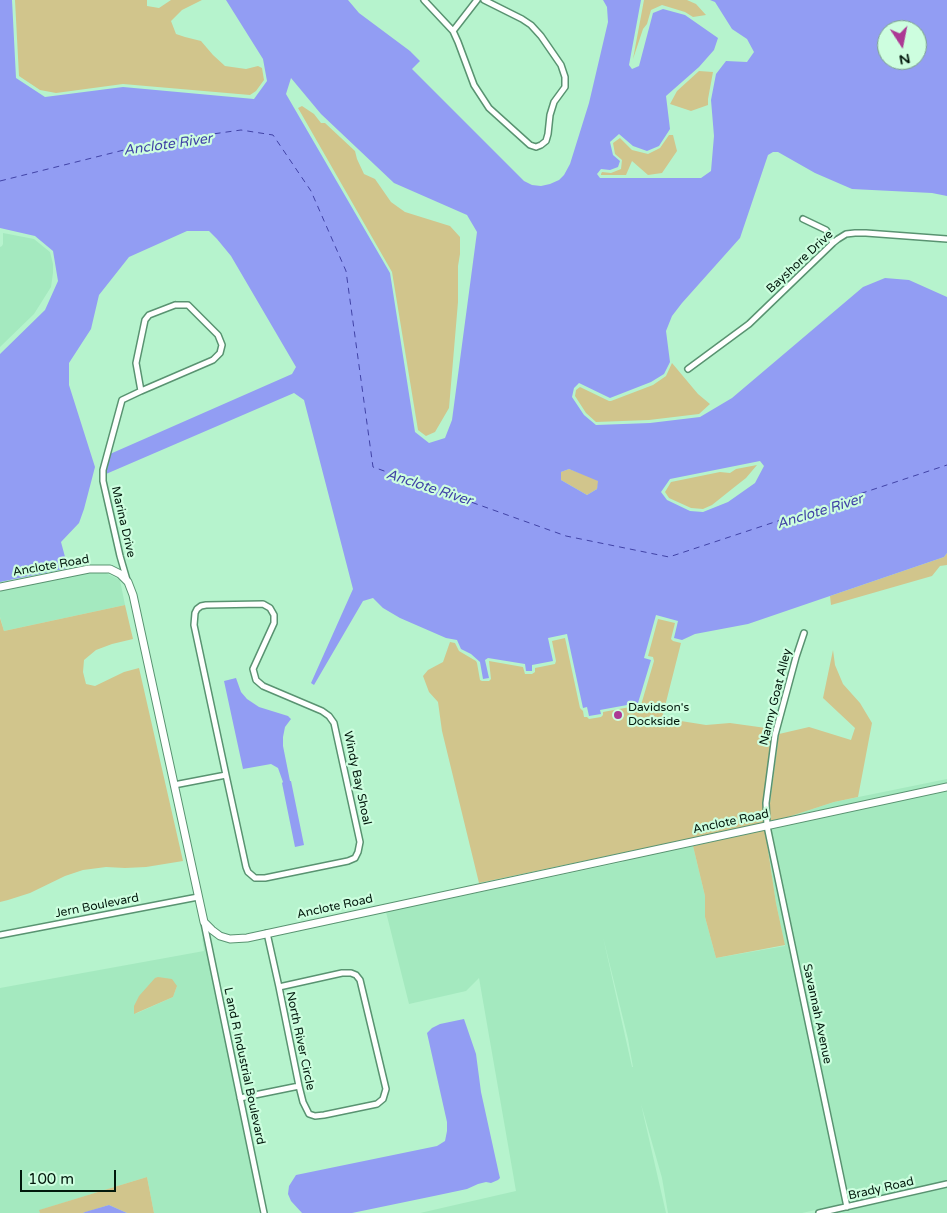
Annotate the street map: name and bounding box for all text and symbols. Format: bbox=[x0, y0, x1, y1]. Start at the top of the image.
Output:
north arrow bbox=[877, 20, 927, 70]
text: N bbox=[898, 50, 912, 69]
water label: Anclote River bbox=[123, 130, 213, 160]
street label: Bayshore Drive bbox=[764, 228, 836, 296]
water label: Anclote River bbox=[384, 466, 474, 510]
street label: Marina Drive bbox=[108, 485, 138, 559]
water label: Anclote River bbox=[775, 491, 865, 533]
street label: Anclote Road bbox=[12, 552, 90, 580]
street label: Nanny Goat Alley bbox=[757, 647, 795, 747]
place label: Davidson's Dockside bbox=[628, 701, 689, 729]
marker: Davidson's Dockside bbox=[612, 709, 624, 721]
street label: Windy Bay Shoal bbox=[340, 730, 374, 826]
street label: Anclote Road bbox=[692, 807, 770, 837]
street label: Jern Boulevard bbox=[54, 891, 140, 921]
street label: Anclote Road bbox=[296, 892, 374, 922]
street label: Savannah Avenue bbox=[799, 963, 835, 1065]
street label: L and R Industrial Boulevard bbox=[220, 986, 268, 1146]
street label: North River Circle bbox=[282, 990, 318, 1092]
scale bar bbox=[22, 1160, 119, 1192]
text: 100 m bbox=[28, 1170, 74, 1188]
street label: Brady Road bbox=[847, 1174, 915, 1204]

